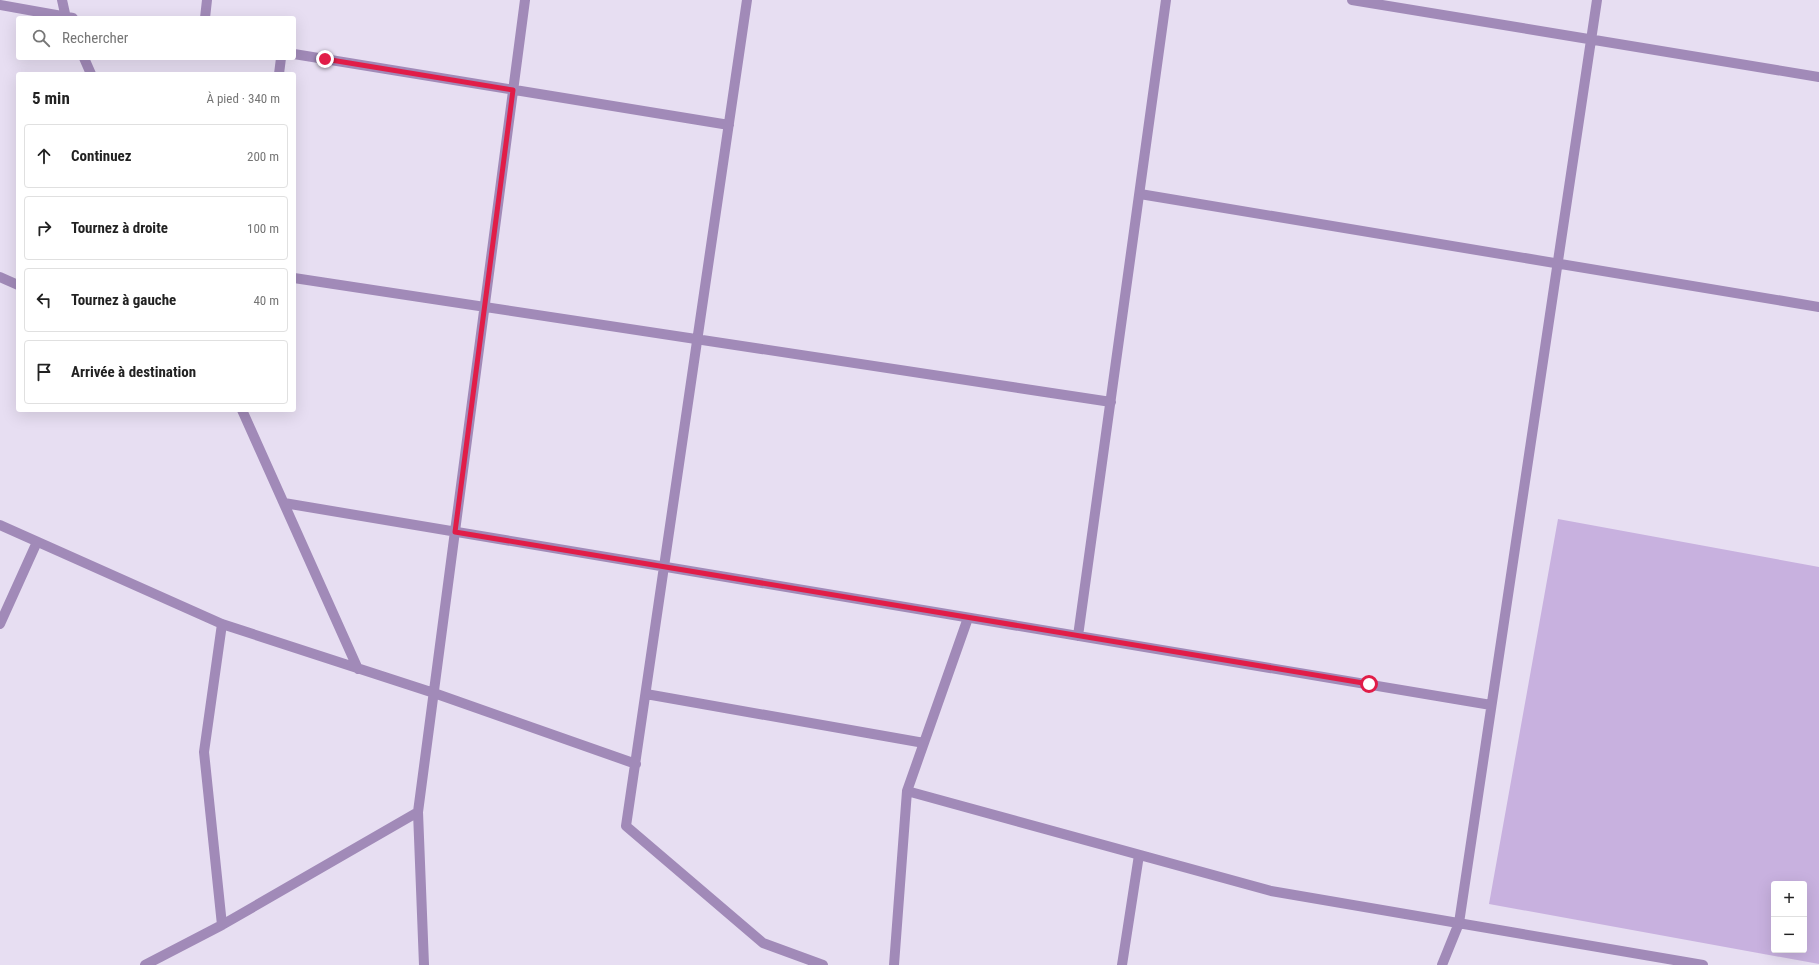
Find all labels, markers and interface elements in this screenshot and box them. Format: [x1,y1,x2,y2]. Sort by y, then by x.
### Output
search box [16,16,296,60]
icon: search [30,27,52,49]
text: Rechercher [62,29,128,47]
route end [316,50,334,68]
text: 5 min [32,88,70,108]
text: À pied · 340 m [206,91,280,106]
icon: ahead [33,145,55,167]
text: Continuez [71,147,132,165]
text: 200 m [247,149,279,164]
icon: right [33,217,55,239]
text: Tournez à droite [71,219,168,237]
text: 100 m [247,221,279,236]
icon: left [33,289,55,311]
text: Tournez à gauche [71,291,176,309]
text: 40 m [253,293,279,308]
icon: arrive [33,361,55,383]
text: Arrivée à destination [71,363,196,381]
route start [1360,675,1378,693]
map controls [1771,881,1807,953]
button: + [1771,881,1807,917]
button: − [1771,917,1807,953]

